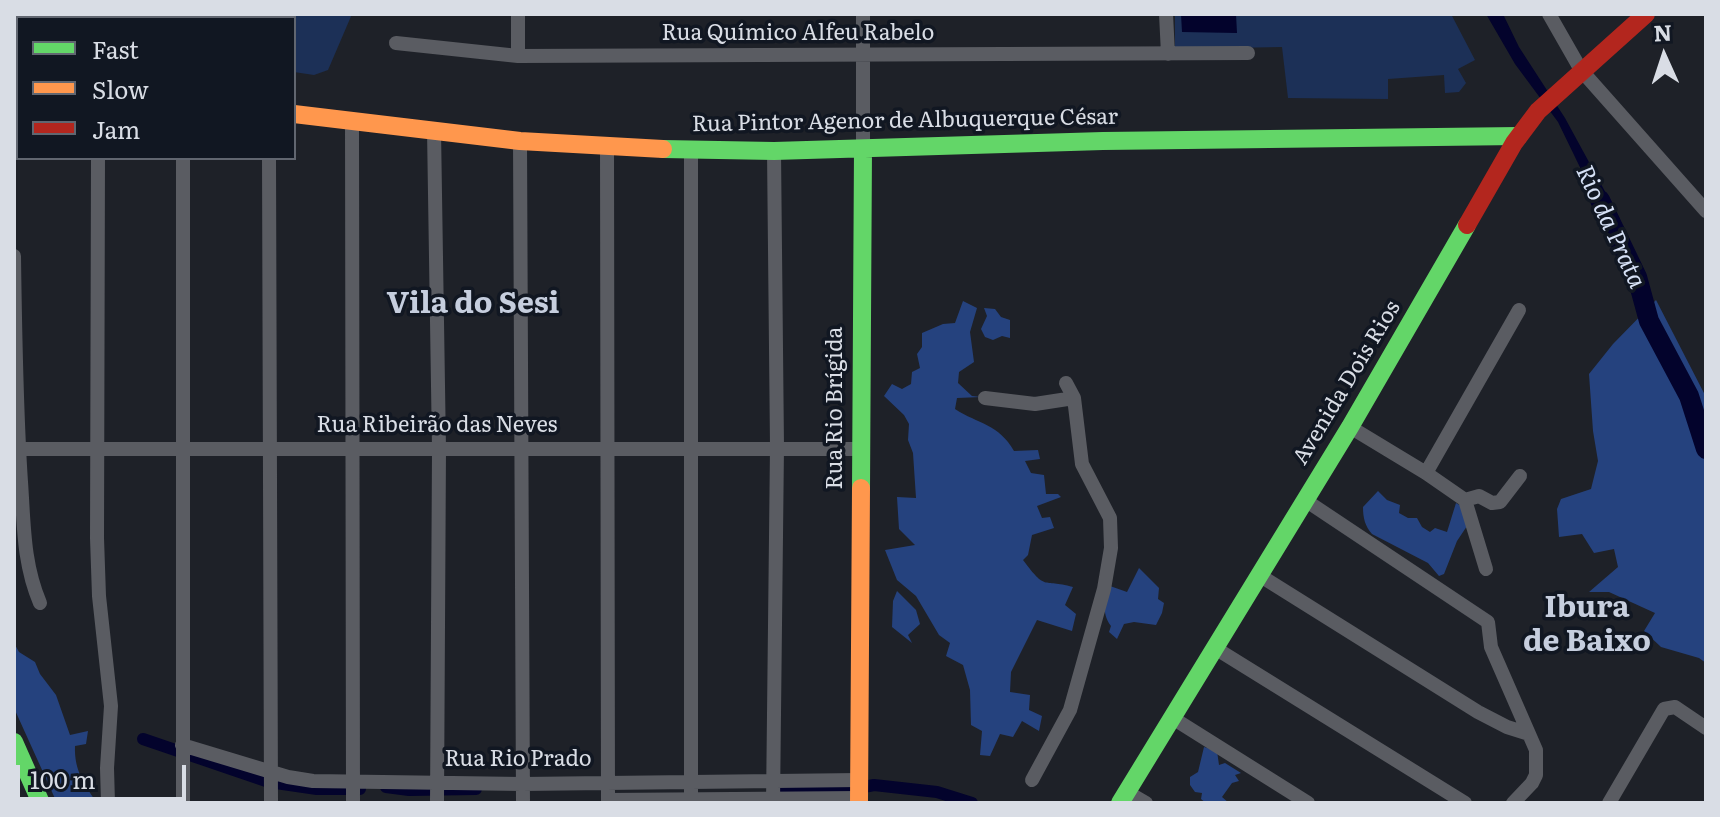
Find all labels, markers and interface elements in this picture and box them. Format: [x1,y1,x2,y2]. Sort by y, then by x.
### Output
text: N [1653,15,1673,48]
legend [16,16,296,160]
north arrow [1624,16,1704,96]
street label: Rua Químico Alfeu Rabelo [662,21,934,47]
text: Fast [92,31,139,66]
text: Slow [92,71,149,106]
street label: Rua Pintor Agenor de Albuquerque César [692,104,1118,138]
text: Jam [92,111,140,146]
water label: Rio da Prata [1569,161,1651,293]
district label: Vila do Sesi [386,286,560,322]
street label: Avenida Dois Rios [1288,296,1406,470]
street label: Rua Rio Brígida [823,327,849,489]
street label: Rua Ribeirão das Neves [317,413,557,439]
district label: Ibura de Baixo [1523,590,1651,660]
street label: Rua Rio Prado [444,747,592,773]
scale bar [20,749,190,799]
text: 100 m [30,761,96,796]

